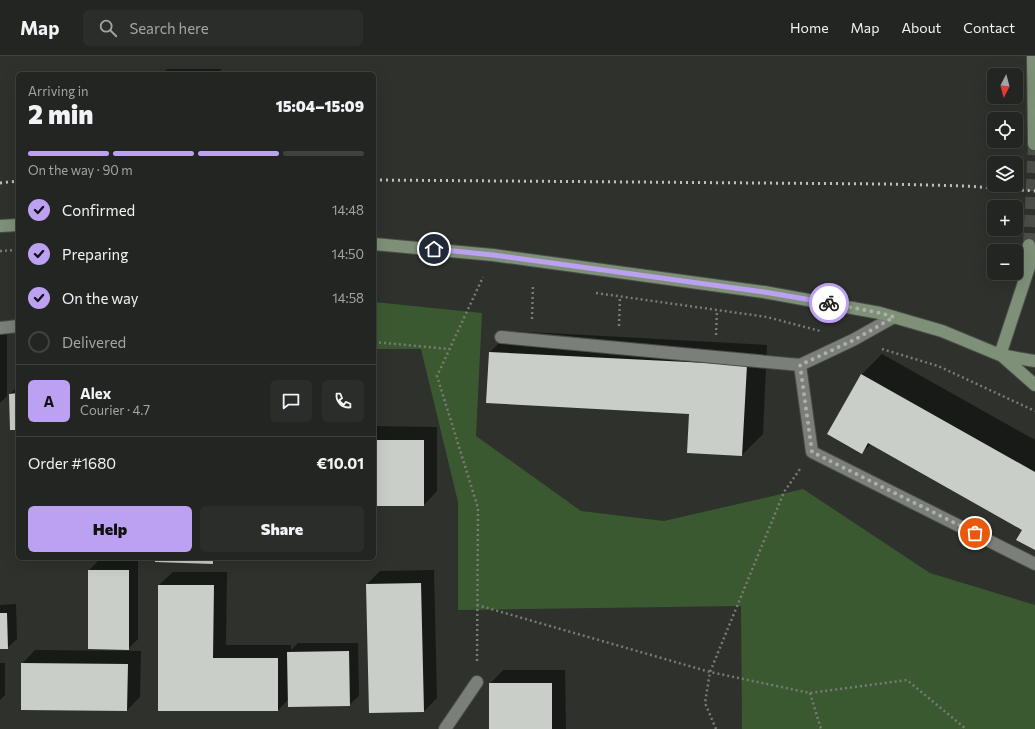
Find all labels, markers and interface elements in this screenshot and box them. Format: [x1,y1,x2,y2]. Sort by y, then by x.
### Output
search box [83,10,363,46]
text: Map [20,16,59,39]
icon: search [97,17,119,39]
text: Search here [129,19,209,37]
text: Home [790,19,829,36]
text: Map [851,19,879,36]
text: About [901,19,941,36]
text: Contact [963,19,1015,36]
north arrow [987,68,1023,104]
map controls [987,68,1023,280]
text: Arriving in [28,83,88,99]
text: 15:04–15:09 [276,97,364,115]
text: 2 min [28,98,93,129]
button: locate [987,112,1023,148]
button: layers [987,156,1023,192]
text: On the way · 90 m [28,162,133,178]
icon: check [28,199,50,221]
button: + [987,200,1023,236]
text: Confirmed [62,201,135,219]
text: 14:48 [332,202,364,218]
pin [417,232,451,266]
icon: home [423,238,445,260]
icon: check [28,243,50,265]
button: − [987,244,1023,280]
text: Preparing [62,245,128,263]
text: 14:50 [332,246,364,262]
courier [809,283,849,323]
icon: check [28,287,50,309]
text: On the way [62,289,139,307]
text: 14:58 [332,290,364,306]
icon: bike [818,292,840,314]
text: Delivered [62,333,126,351]
button: chat [270,380,312,422]
button: phone [322,380,364,422]
text: Alex [80,384,111,402]
text: A [44,392,54,410]
text: Courier · 4.7 [80,402,150,418]
text: Order #1680 [28,454,116,472]
text: €10.01 [316,454,364,472]
button: Help [28,506,192,552]
button: Share [200,506,364,552]
pin [958,516,992,550]
icon: bag [964,522,986,544]

